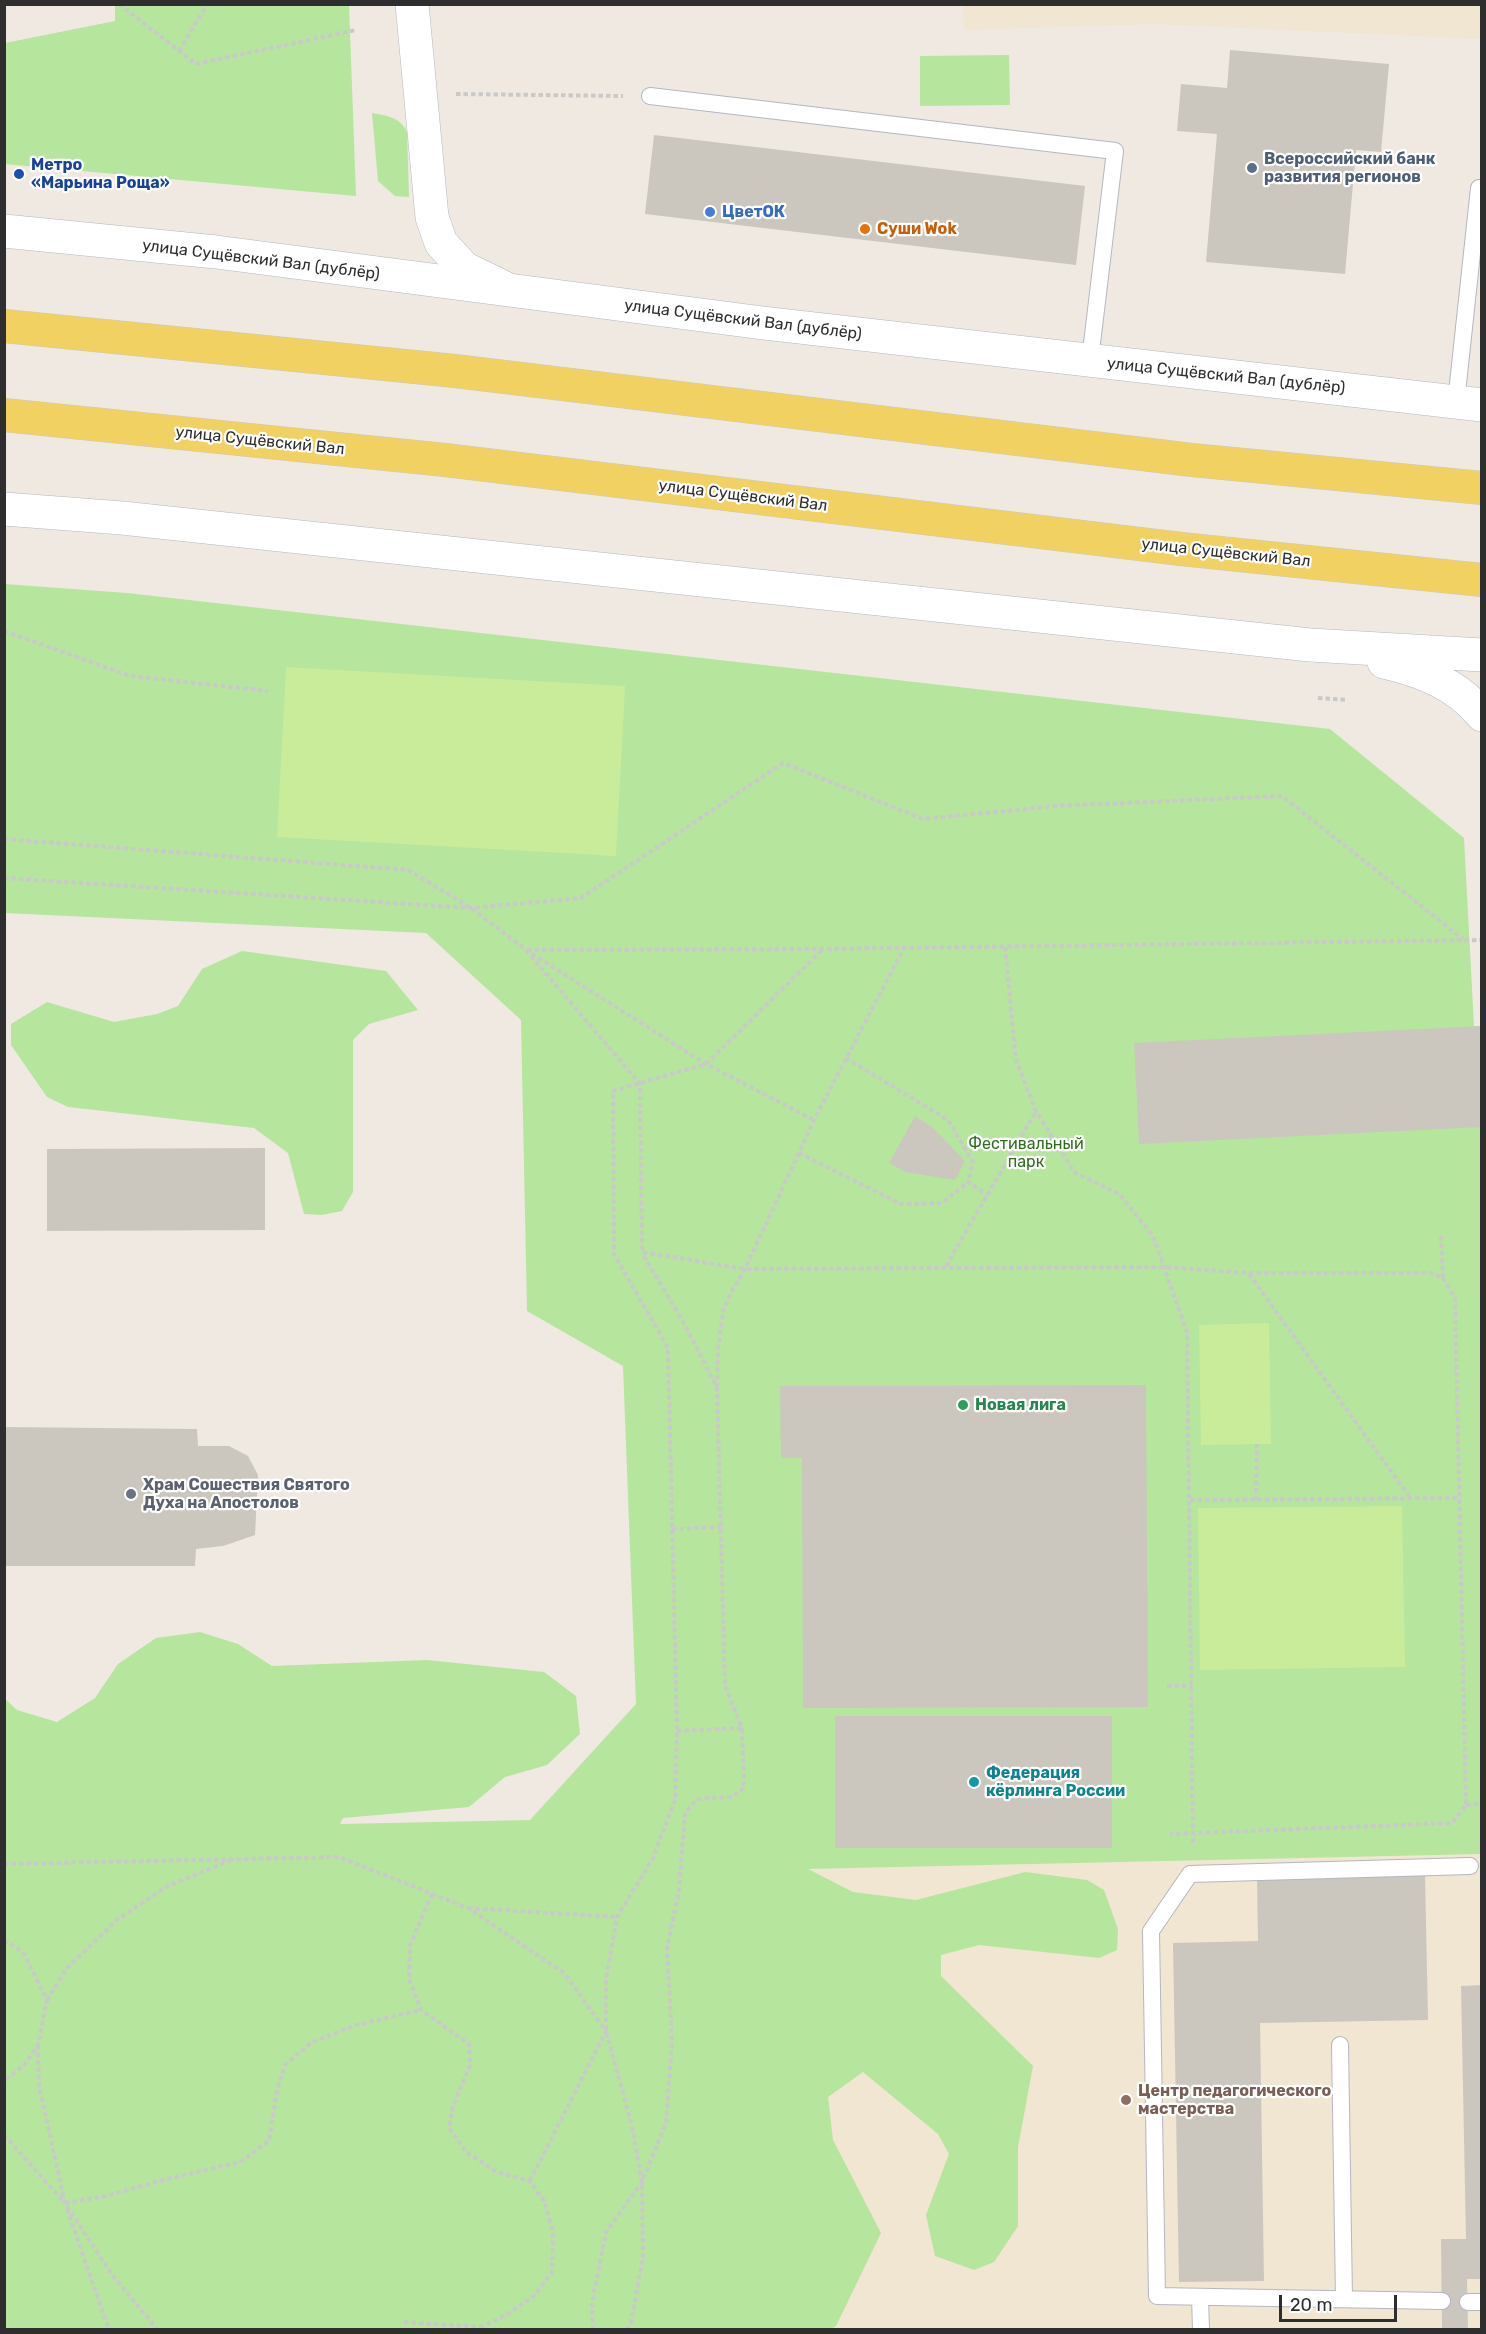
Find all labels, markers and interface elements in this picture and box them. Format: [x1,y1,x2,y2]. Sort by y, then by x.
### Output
place label: Всероссийский банк развития регионов [1264,149,1436,187]
place label: Метро «Марьина Роща» [31,155,170,193]
marker: Всероссийский банк развития регионов [1245,161,1259,175]
marker: Метро «Марьина Роща» [12,167,26,181]
place label: ЦветОК [722,202,785,222]
marker: ЦветОК [703,205,717,219]
place label: Суши Wok [877,219,957,239]
marker: Суши Wok [858,222,872,236]
street label: улица Сущёвский Вал (дублёр) [141,236,381,284]
street label: улица Сущёвский Вал (дублёр) [623,296,863,344]
street label: улица Сущёвский Вал (дублёр) [1106,354,1346,398]
street label: улица Сущёвский Вал [175,423,345,459]
street label: улица Сущёвский Вал [658,476,828,516]
street label: улица Сущёвский Вал [1141,535,1311,571]
park label: Фестивальный парк [968,1134,1084,1172]
place label: Новая лига [975,1395,1066,1415]
marker: Новая лига [956,1398,970,1412]
place label: Храм Сошествия Святого Духа на Апостолов [143,1475,350,1513]
marker: Храм Сошествия Святого Духа на Апостолов [124,1487,138,1501]
place label: Федерация кёрлинга России [986,1763,1125,1801]
marker: Федерация кёрлинга России [967,1775,981,1789]
place label: Центр педагогического мастерства [1138,2081,1331,2119]
marker: Центр педагогического мастерства [1119,2093,1133,2107]
scale bar [1282,2283,1400,2321]
text: 20 m [1290,2294,1332,2316]

